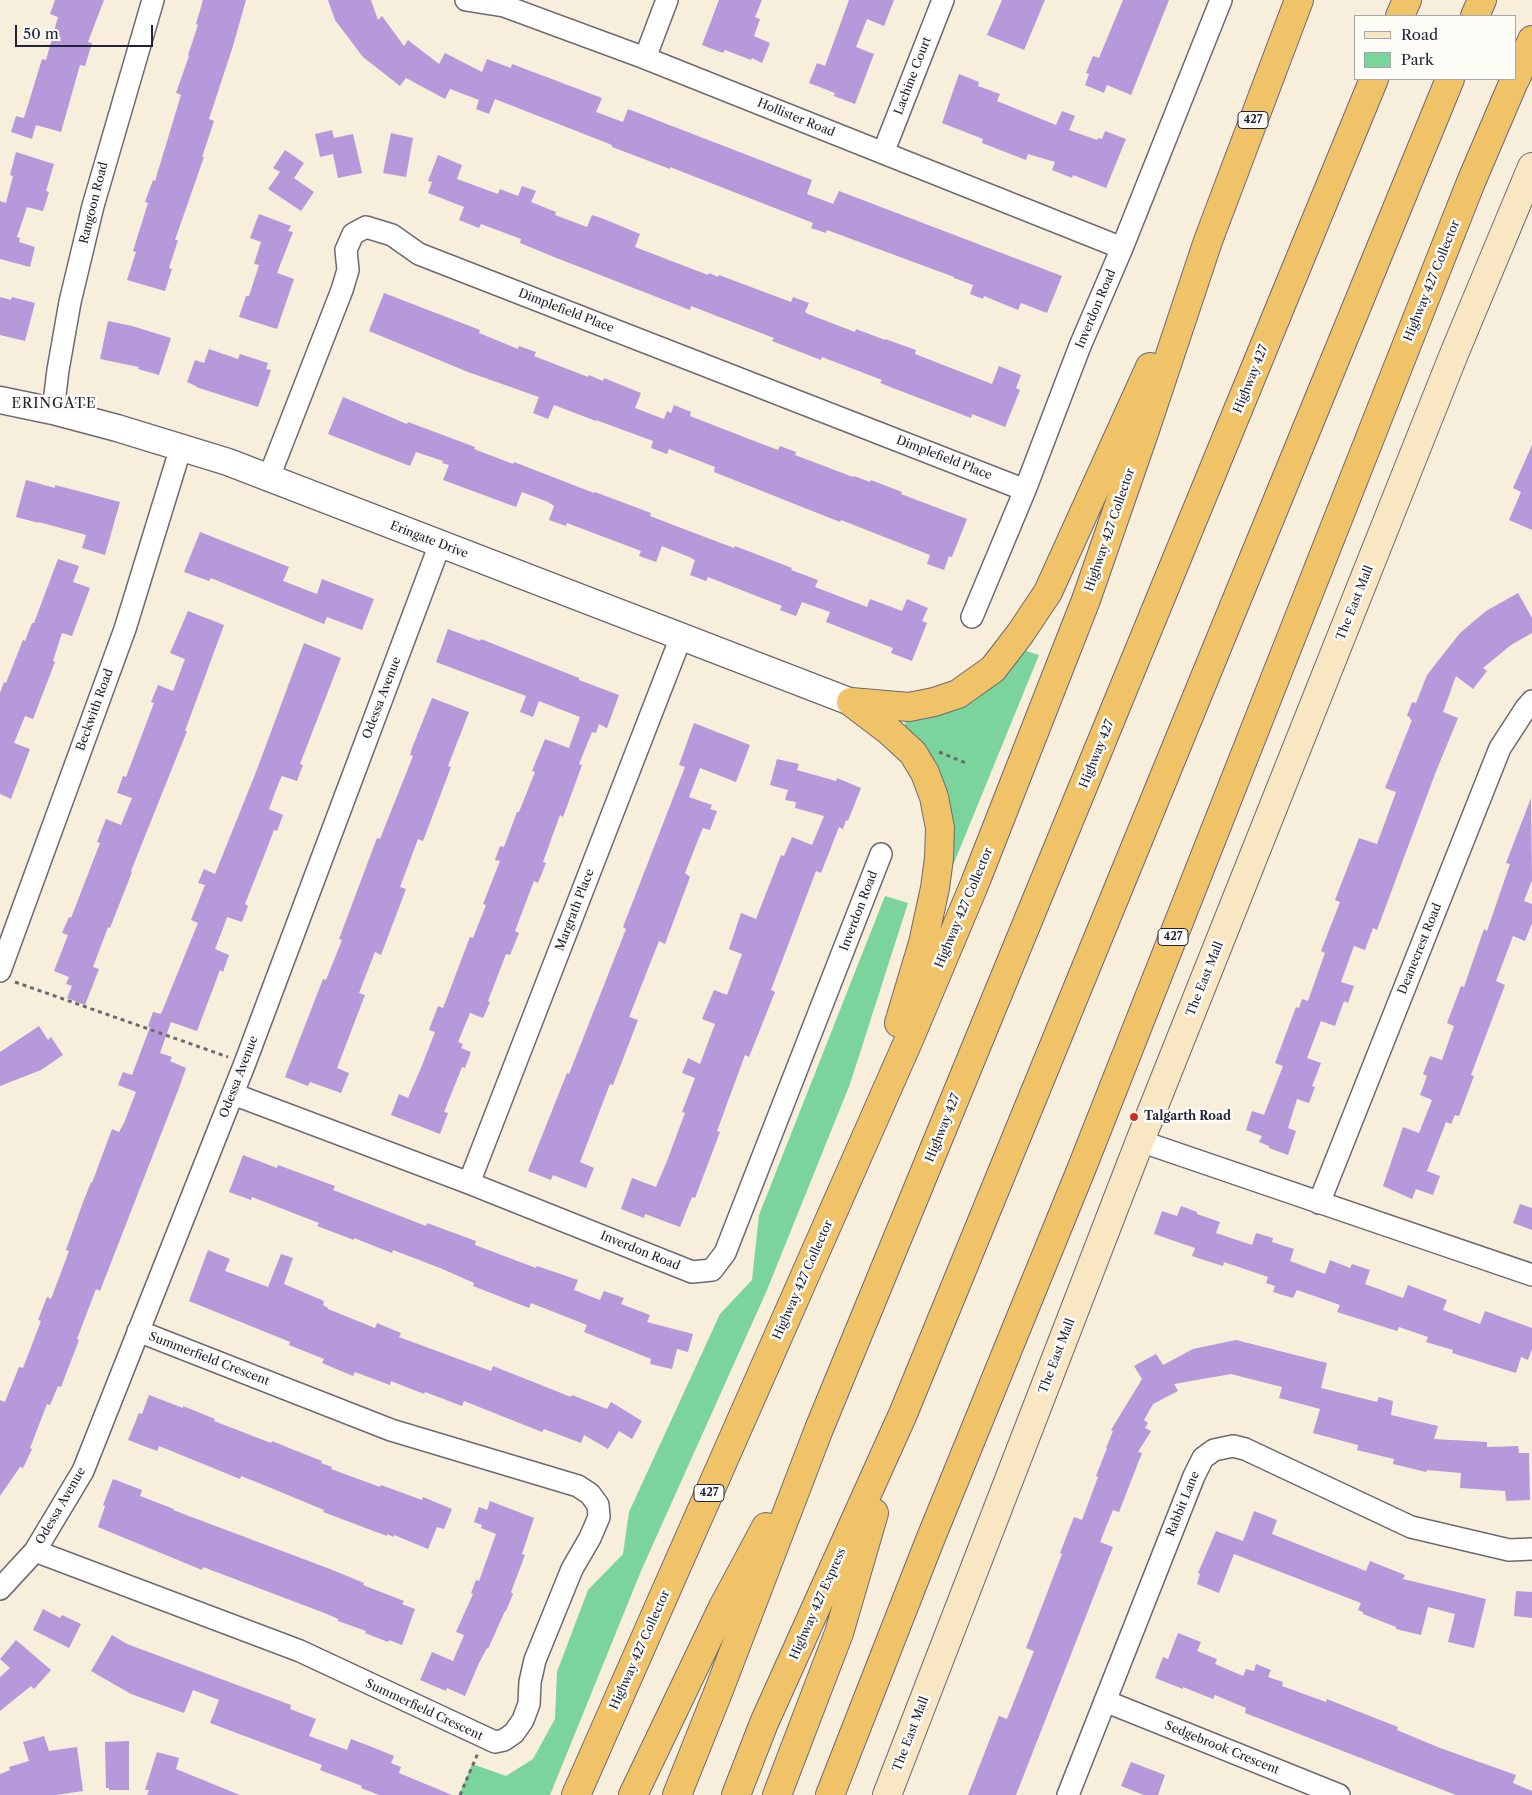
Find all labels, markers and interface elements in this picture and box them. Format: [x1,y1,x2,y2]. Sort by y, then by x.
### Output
scale bar [18,15,155,47]
legend [1354,15,1517,80]
text: 50 m [23,24,59,43]
text: Road [1401,25,1438,44]
street label: Lachine Court [892,35,934,117]
text: Park [1401,50,1434,69]
street label: Hollister Road [755,96,837,140]
road number: 427 [1238,112,1268,128]
street label: Rangoon Road [77,161,111,245]
street label: Highway 427 Collector [1401,218,1463,344]
street label: Inverdon Road [1073,267,1119,351]
street label: Dimplefield Place [516,286,616,336]
street label: Highway 427 [1231,343,1271,415]
district label: ERINGATE [10,396,98,412]
street label: Dimplefield Place [894,433,994,483]
street label: Highway 427 Collector [1082,467,1138,593]
street label: Eringate Drive [388,519,470,561]
street label: The East Mall [1334,564,1376,642]
street label: Odessa Avenue [360,655,404,741]
street label: Beckwith Road [73,667,117,753]
street label: Highway 427 [1077,718,1117,790]
street label: Highway 427 Collector [932,846,996,970]
street label: Margrath Place [553,867,597,953]
street label: Inverdon Road [837,869,881,953]
street label: Deanecrest Road [1395,901,1445,997]
road number: 427 [1158,929,1188,946]
street label: The East Mall [1184,940,1226,1018]
street label: Odessa Avenue [217,1034,261,1120]
street label: Highway 427 [923,1092,963,1164]
place label: Talgarth Road [1144,1110,1231,1124]
marker: Talgarth Road [1128,1111,1140,1123]
street label: Highway 427 Collector [770,1218,836,1342]
street label: Inverdon Road [598,1228,682,1274]
street label: The East Mall [1036,1316,1078,1396]
street label: Summerfield Crescent [147,1329,271,1389]
street label: Odessa Avenue [33,1465,89,1547]
street label: Rabbit Lane [1163,1469,1203,1539]
road number: 427 [694,1485,724,1502]
street label: Highway 427 Express [787,1546,849,1662]
street label: Highway 427 Collector [607,1588,673,1712]
street label: Summerfield Crescent [363,1676,485,1744]
street label: The East Mall [890,1694,932,1774]
street label: Sedgebrook Crescent [1163,1718,1281,1778]

